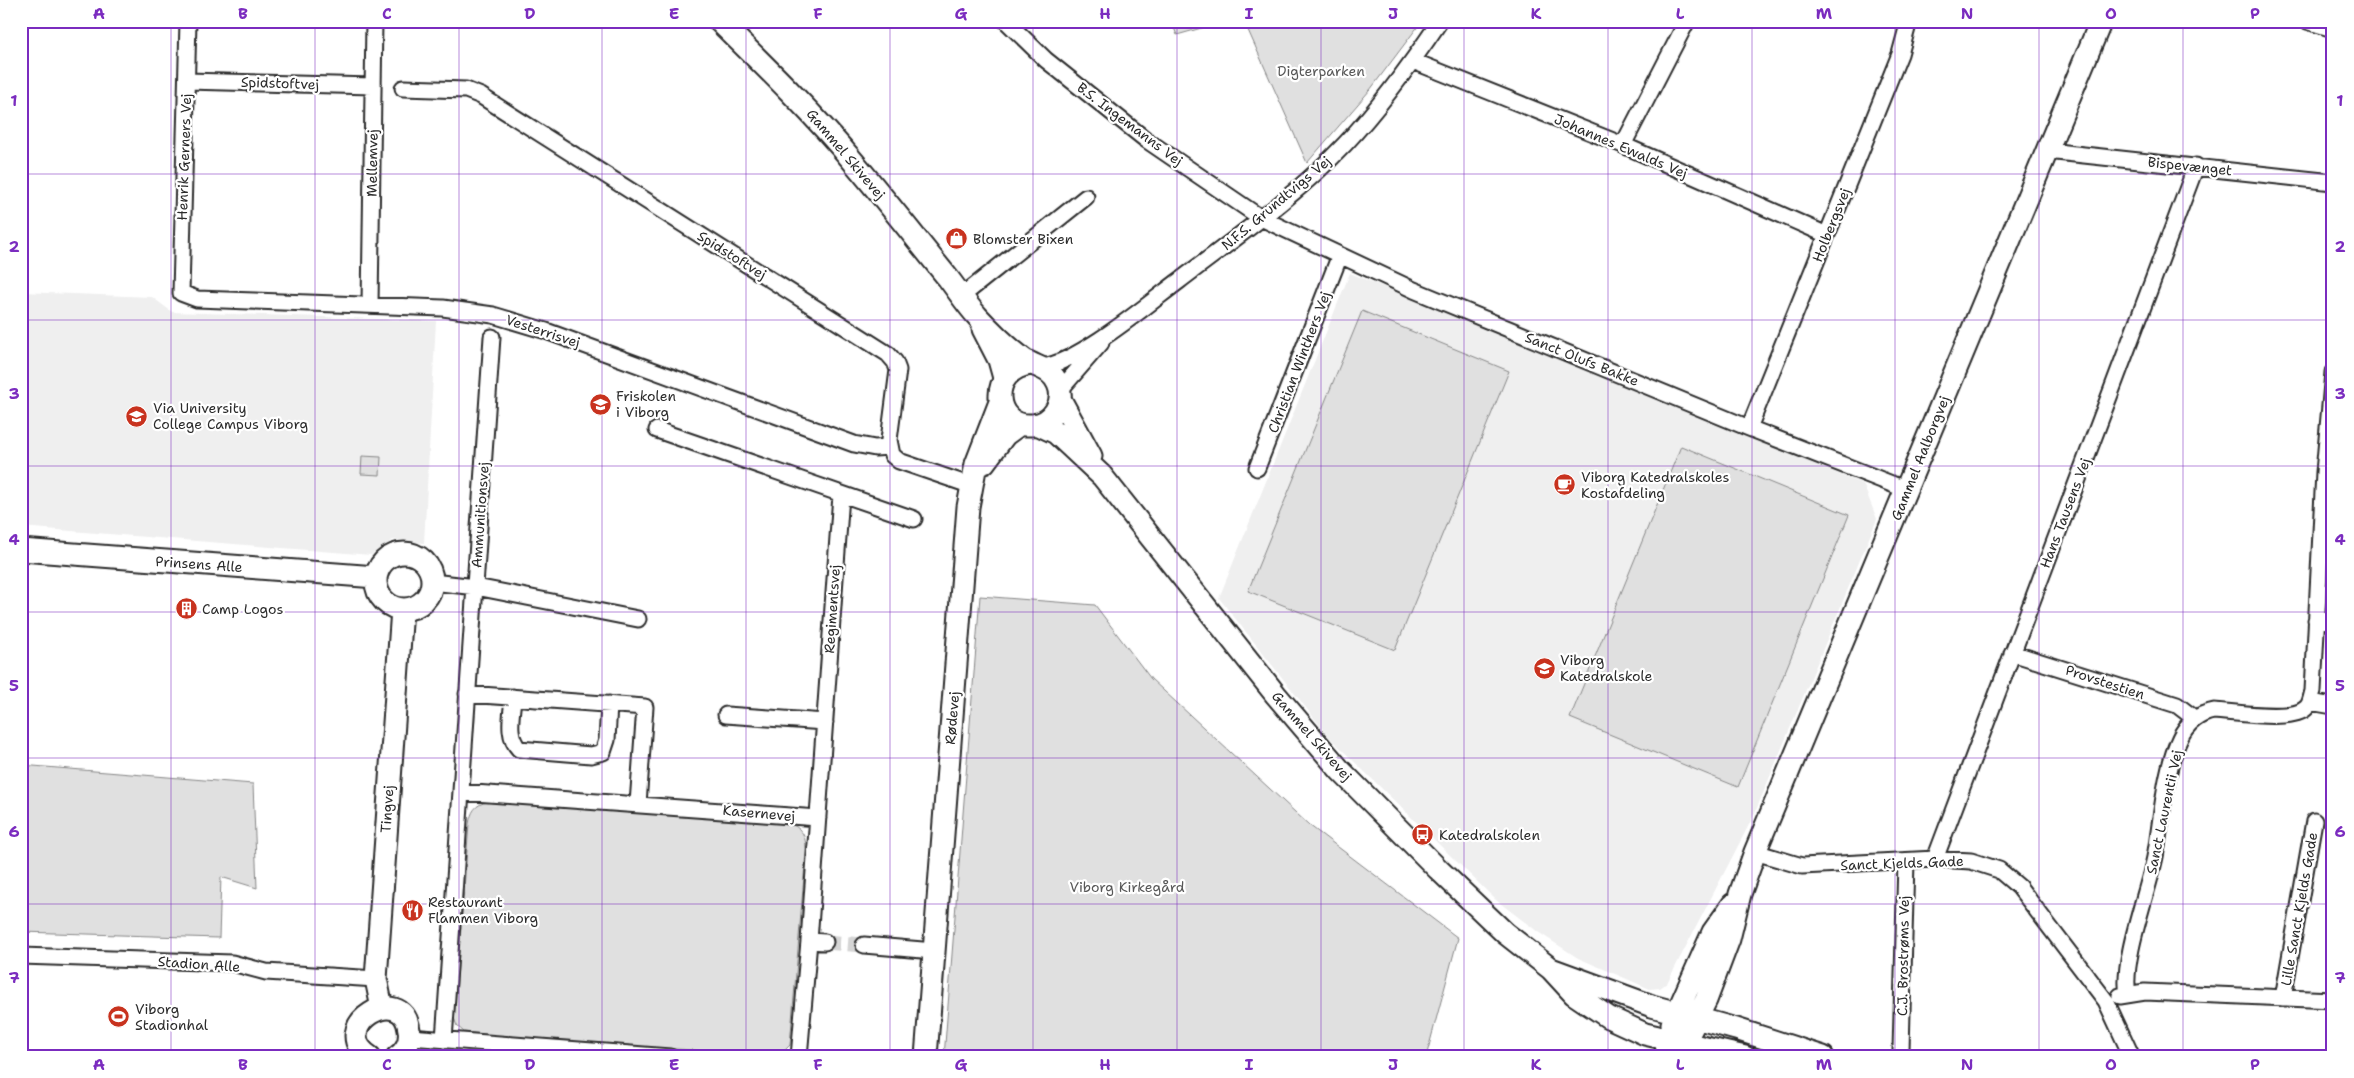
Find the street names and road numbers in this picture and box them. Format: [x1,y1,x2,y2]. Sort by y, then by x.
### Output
street label: Spidstoftvej [241,73,319,93]
street label: B.S. Ingemanns Vej [1073,78,1187,170]
street label: Henrik Gerners Vej [173,93,195,221]
street label: Gammel Skivevej [803,105,889,203]
street label: Johannes Ewalds Vej [1551,110,1691,182]
street label: Mellemvej [362,129,382,197]
street label: N.F.S. Grundtvigs Vej [1218,152,1334,254]
street label: Bispevænget [2147,153,2233,179]
street label: Holbergsvej [1808,185,1854,265]
street label: Spidstoftvej [694,227,770,283]
street label: Christian Winthers Vej [1264,289,1334,435]
street label: Vesterrisvej [503,310,583,352]
street label: Sanct Olufs Bakke [1522,328,1642,390]
street label: Gammel Aalborgvej [1887,393,1953,523]
street label: Hans Tausens Vej [2036,455,2094,571]
street label: Ammunitionsvej [467,461,493,569]
street label: Prinsens Alle [155,552,243,576]
street label: Regimentsvej [820,564,844,654]
street label: Provstestien [2063,661,2147,703]
street label: Gammel Skivevej [1268,687,1356,785]
street label: Rødevej [941,691,963,745]
street label: Sanct Laurentii Vej [2142,748,2186,876]
street label: Tingvej [376,785,398,833]
street label: Kasernevej [722,801,796,825]
street label: Lille Sanct Kjelds Gade [2277,831,2321,987]
street label: Sanct Kjelds Gade [1840,852,1964,874]
street label: C.J. Brostrøms Vej [1893,896,1913,1016]
street label: Stadion Alle [157,952,241,976]

